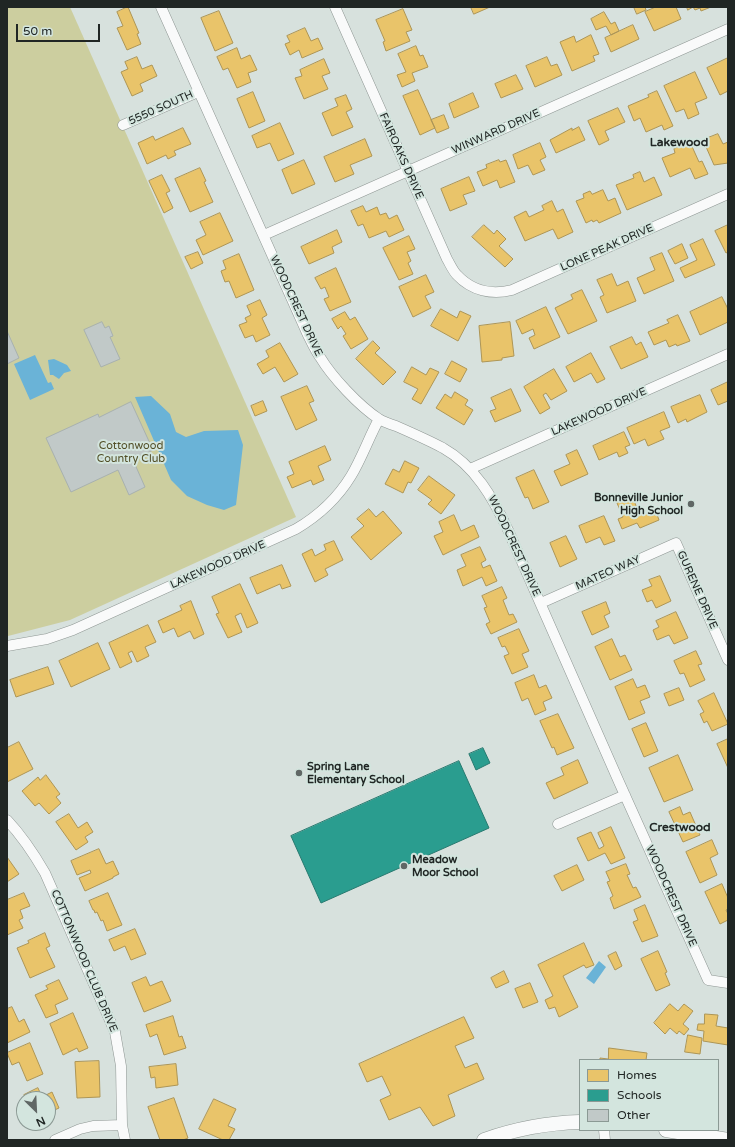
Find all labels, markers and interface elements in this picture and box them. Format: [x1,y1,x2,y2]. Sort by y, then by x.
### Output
scale bar [18,16,102,42]
text: 50 m [23,24,52,38]
street label: 5550 SOUTH [127,88,195,128]
street label: WINWARD DRIVE [450,107,542,157]
street label: FAIROAKS DRIVE [376,111,426,201]
district label: Lakewood [650,136,708,150]
street label: LONE PEAK DRIVE [558,221,656,275]
street label: WOODCREST DRIVE [267,254,325,358]
street label: LAKEWOOD DRIVE [549,385,649,439]
park label: Cottonwood Country Club [97,439,165,465]
place label: Bonneville Junior High School [594,491,683,517]
street label: WOODCREST DRIVE [485,494,543,598]
marker: Bonneville Junior High School [686,499,696,509]
street label: LAKEWOOD DRIVE [168,538,268,592]
street label: GURENE DRIVE [674,549,720,631]
street label: MATEO WAY [574,553,642,593]
place label: Spring Lane Elementary School [307,760,405,786]
marker: Spring Lane Elementary School [294,768,304,778]
district label: Crestwood [649,821,711,835]
street label: WOODCREST DRIVE [643,843,699,949]
place label: Meadow Moor School [412,853,478,879]
marker: Meadow Moor School [399,861,409,871]
street label: COTTONWOOD CLUB DRIVE [48,888,120,1034]
legend [579,1059,719,1131]
text: Homes [617,1068,657,1082]
text: Schools [617,1088,661,1102]
north arrow [16,1091,56,1131]
text: Other [617,1108,650,1122]
text: N [34,1114,47,1129]

